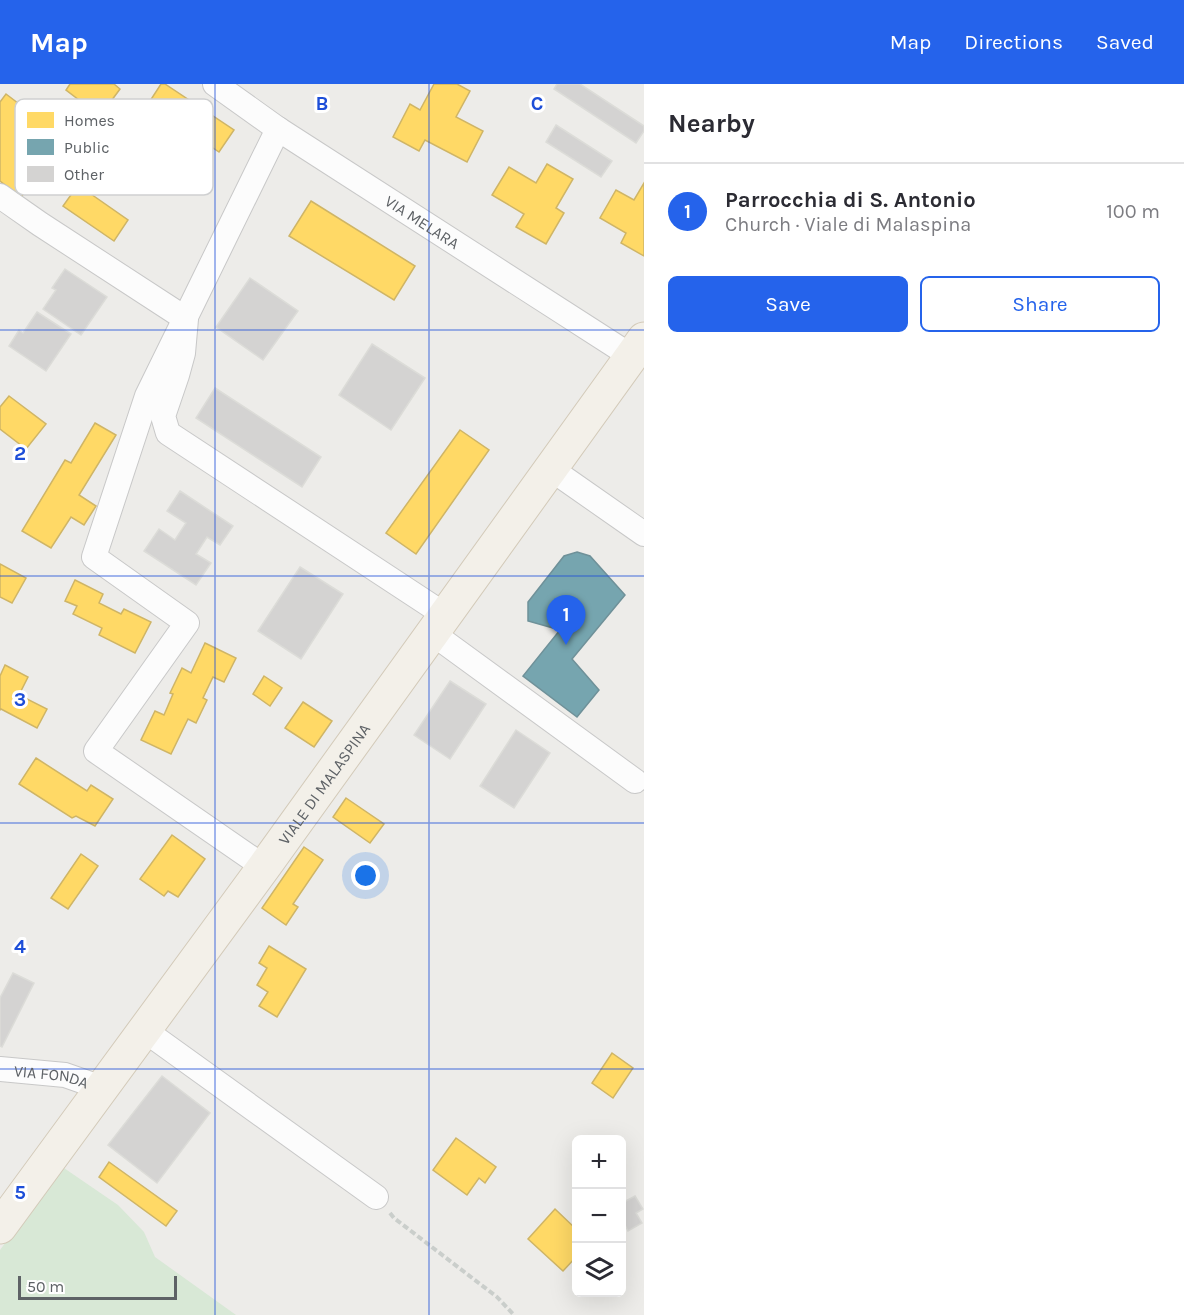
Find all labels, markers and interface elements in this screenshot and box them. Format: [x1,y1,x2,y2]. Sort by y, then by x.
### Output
text: Map [30,26,88,59]
text: Map [890,30,931,54]
text: Directions [964,30,1063,54]
text: Saved [1096,30,1154,54]
text: B [316,92,328,115]
text: C [531,92,543,115]
legend [15,99,213,195]
text: Nearby [668,108,755,139]
text: Homes [64,111,115,130]
text: Public [64,138,110,157]
text: Other [64,165,104,184]
text: Parrocchia di S. Antonio [725,187,976,213]
street label: VIA MELARA [381,191,463,253]
text: 1 [684,200,691,223]
text: 100 m [1106,200,1160,223]
text: Church · Viale di Malaspina [725,213,971,236]
button: Save [668,276,908,332]
button: Share [920,276,1160,332]
text: 2 [14,442,26,465]
pin: 1 [546,596,586,645]
text: 3 [14,688,26,711]
street label: VIALE DI MALASPINA [274,720,374,848]
your location [351,861,380,890]
text: 4 [14,935,26,958]
street label: VIA FONDA [13,1061,91,1093]
map controls [572,1135,626,1297]
button: + [572,1135,626,1189]
text: 5 [14,1181,26,1204]
button: − [572,1189,626,1243]
button: layers [572,1243,626,1297]
scale bar [18,1273,177,1300]
text: 50 m [27,1277,64,1296]

